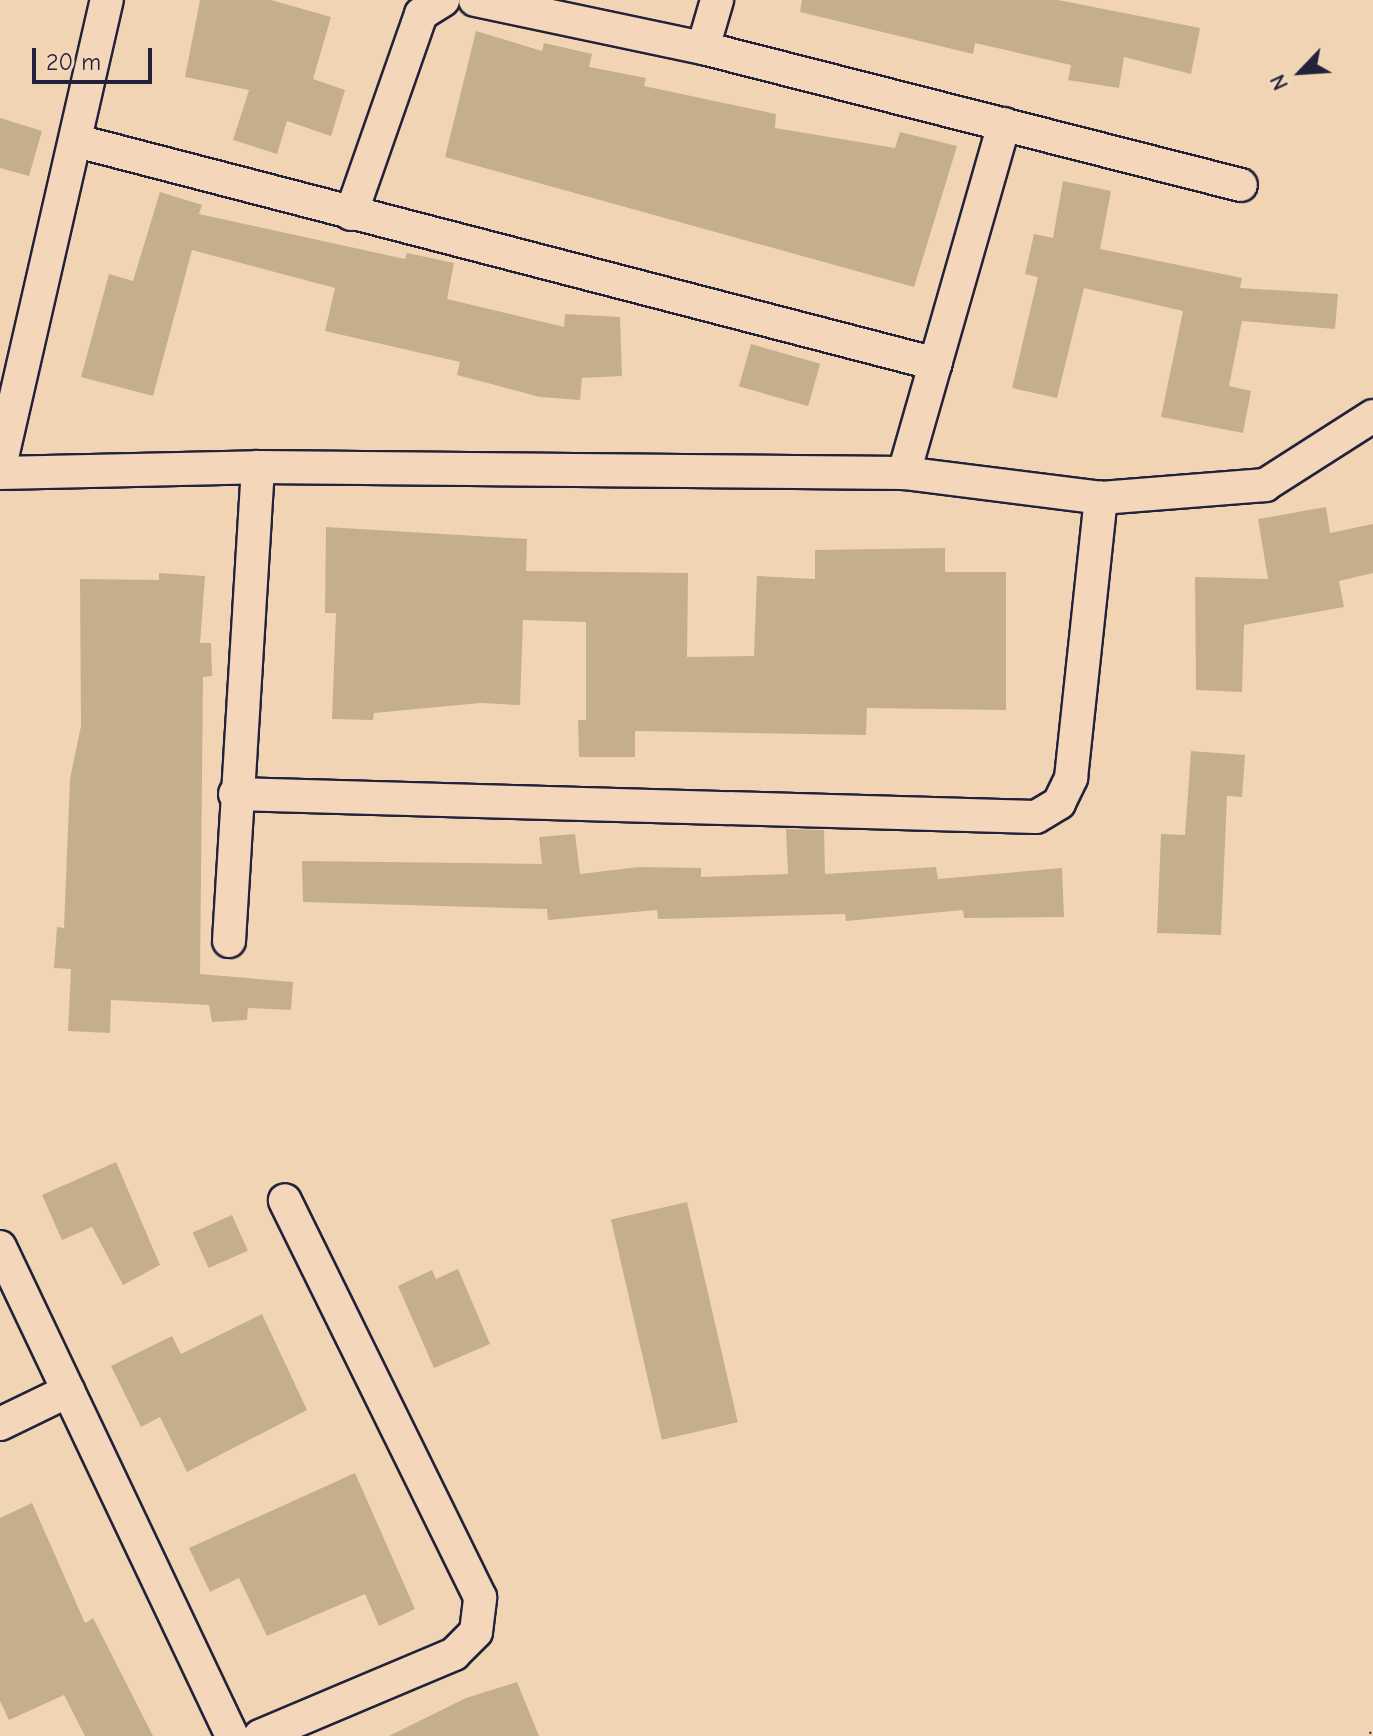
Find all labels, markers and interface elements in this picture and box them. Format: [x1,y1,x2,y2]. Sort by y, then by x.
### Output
scale bar [36,32,156,82]
north arrow [1261,32,1341,112]
text: 20 m [46,48,101,76]
text: N [1264,70,1294,94]

